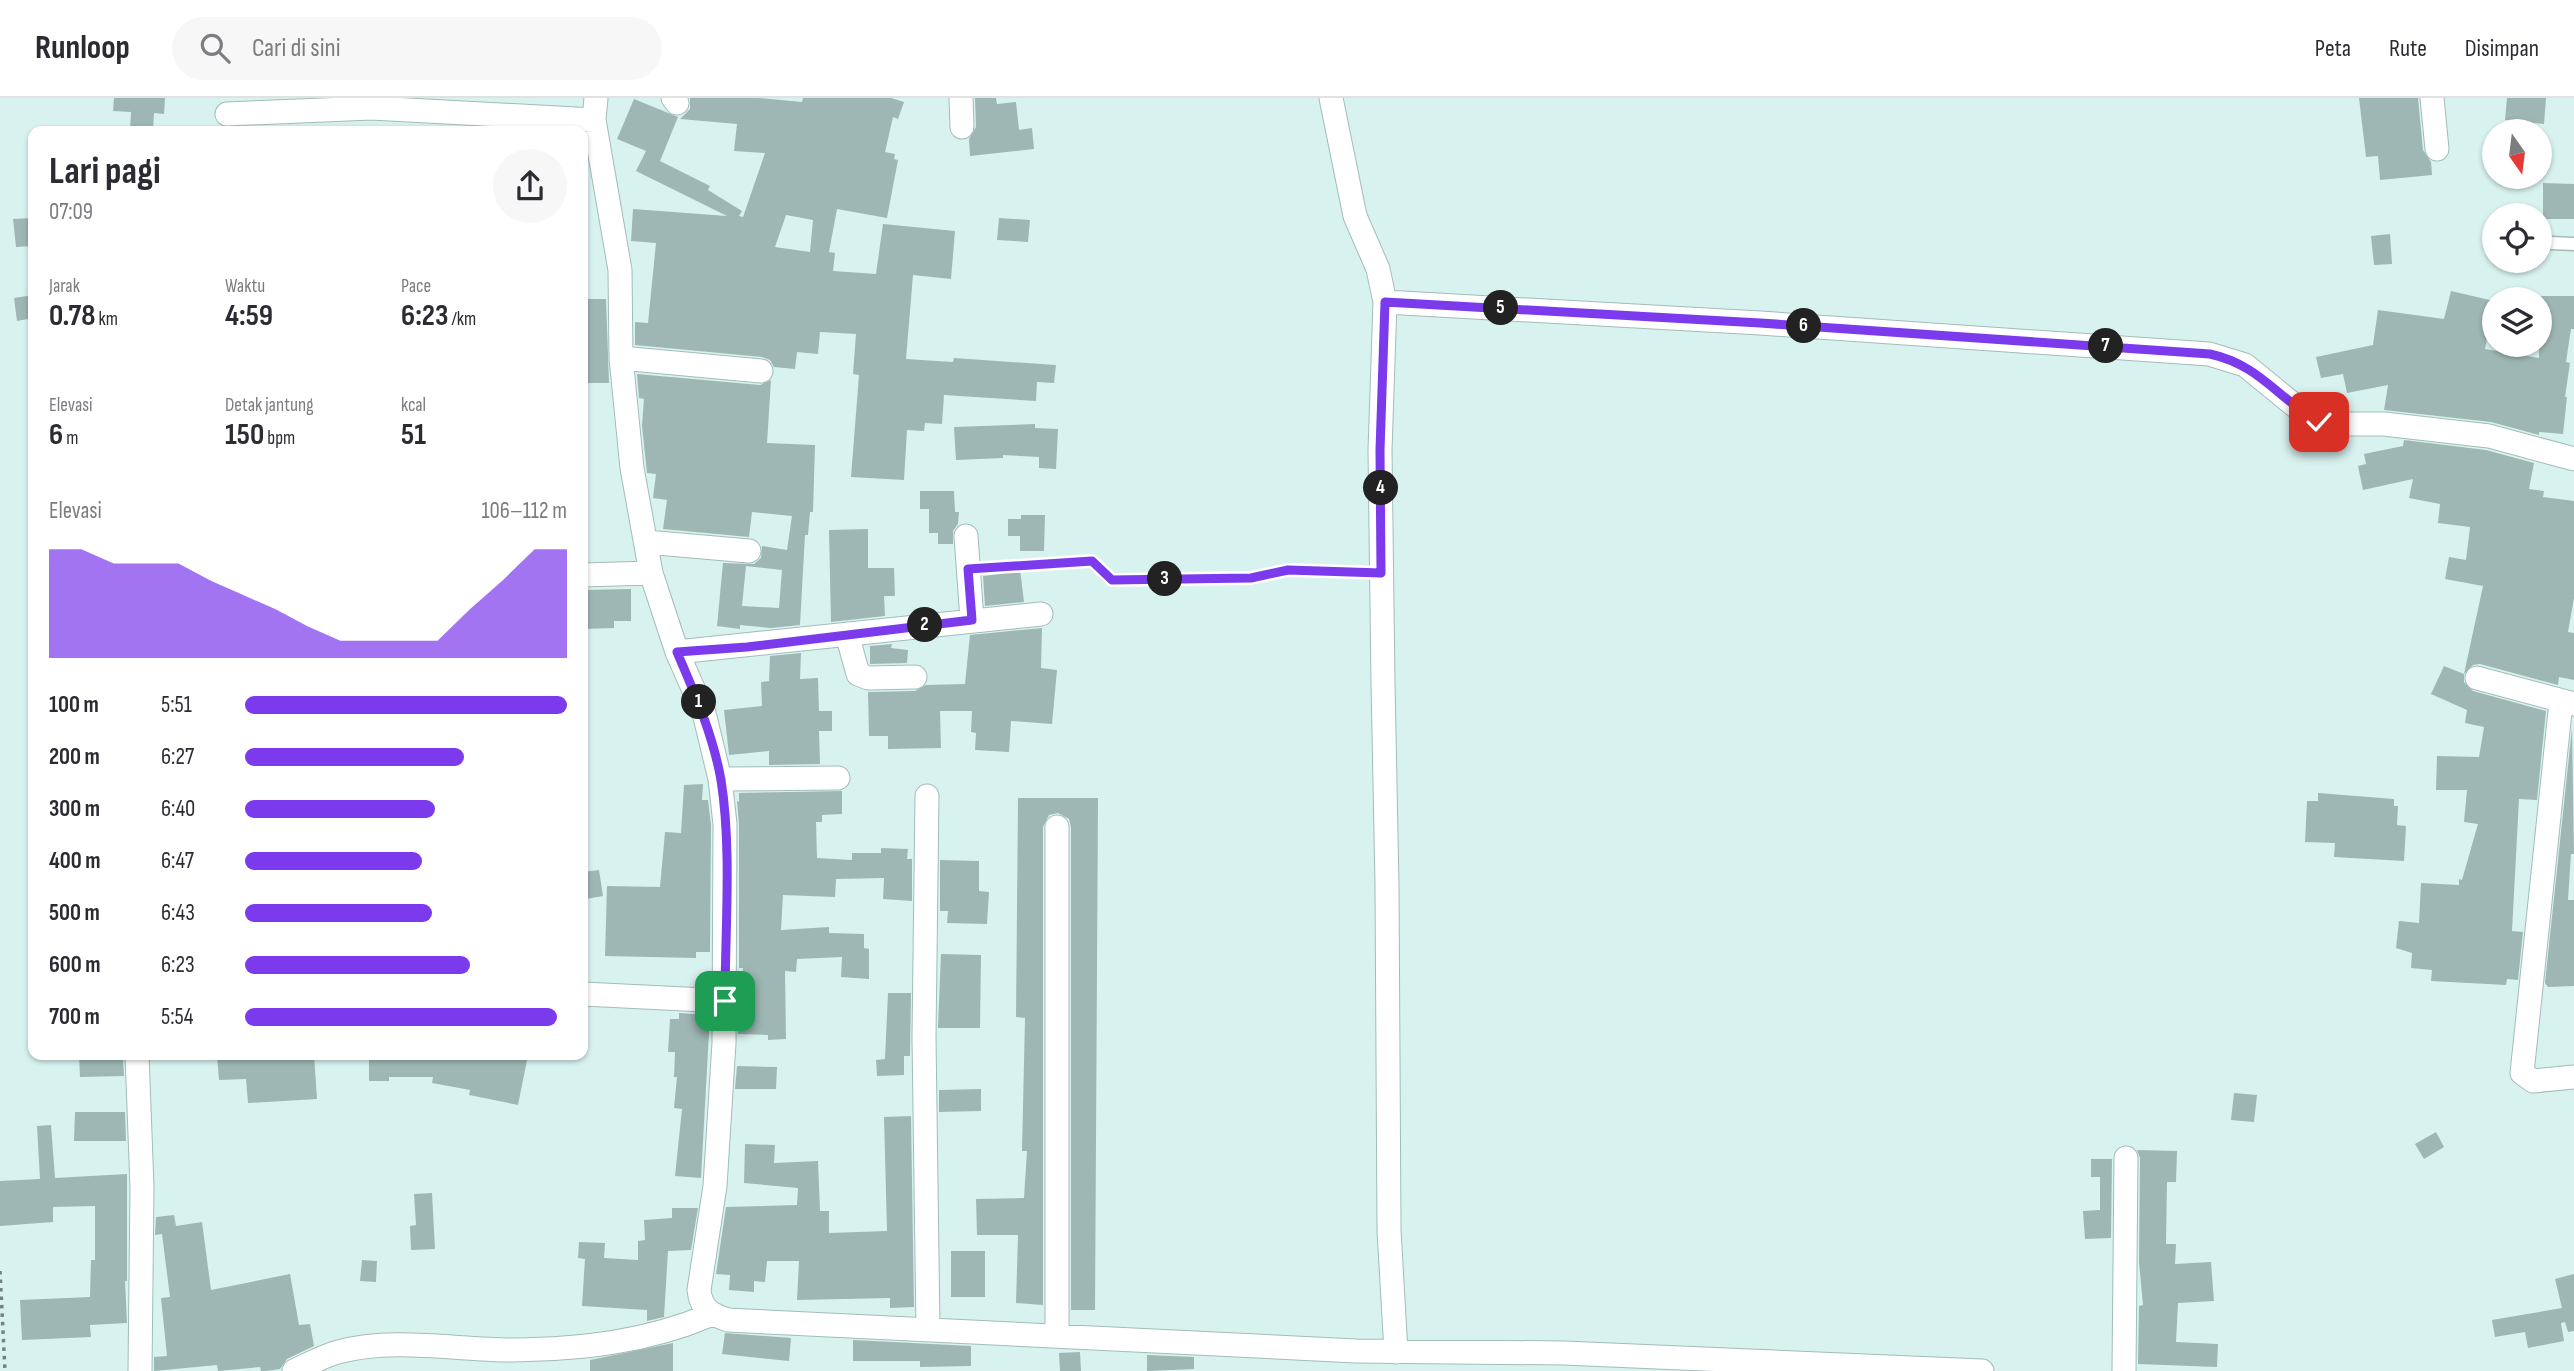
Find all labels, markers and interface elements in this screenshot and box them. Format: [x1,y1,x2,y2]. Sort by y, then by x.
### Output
search box [172,17,662,80]
text: Runloop [35,28,130,68]
icon: search [196,29,234,67]
text: Cari di sini [252,33,340,64]
text: Peta [2315,34,2351,63]
text: Rute [2389,34,2427,63]
text: Disimpan [2465,34,2539,63]
north arrow [2482,119,2552,189]
map controls [2482,119,2552,357]
text: Lari pagi [49,149,161,194]
button: share [493,149,567,223]
text: 07:09 [49,198,93,226]
button: locate [2482,203,2552,273]
text: Jarak [49,275,80,298]
text: Waktu [225,275,265,298]
text: Pace [401,275,431,298]
button: layers [2482,287,2552,357]
pin: 5 [1484,290,1518,326]
text: 5 [1496,296,1505,319]
text: 0.78 [49,298,95,334]
text: 4:59 [225,298,273,334]
text: 6:23 [401,298,448,334]
text: km [95,308,118,331]
text: /km [448,308,476,331]
pin: 6 [1786,308,1822,344]
text: 6 [1799,314,1808,337]
pin: 7 [2088,328,2124,364]
text: 7 [2101,334,2110,357]
pin [2289,392,2349,452]
text: Elevasi [49,394,93,417]
text: Detak jantung [225,394,314,417]
text: kcal [401,394,426,417]
icon: check [2300,403,2338,441]
text: 6 [49,417,63,453]
text: 150 [225,417,264,453]
text: 51 [401,417,426,453]
text: m [63,427,78,450]
text: bpm [264,427,295,450]
pin: 4 [1364,470,1398,506]
text: 4 [1376,476,1385,499]
text: Elevasi [49,497,102,525]
text: 106–112 m [482,497,567,525]
pin: 3 [1148,561,1182,596]
text: 3 [1160,567,1169,590]
pin: 2 [908,608,942,642]
text: 2 [920,613,929,636]
pin: 1 [682,684,716,720]
text: 1 [695,690,702,713]
text: 100 m [49,691,99,719]
text: 5:51 [161,691,192,719]
text: 200 m [49,743,100,771]
text: 6:27 [161,743,194,771]
text: 300 m [49,795,100,823]
text: 6:40 [161,795,195,823]
text: 400 m [49,847,100,875]
text: 6:47 [161,847,194,875]
text: 500 m [49,899,100,927]
text: 6:43 [161,899,195,927]
text: 600 m [49,951,101,979]
text: 6:23 [161,951,195,979]
pin [695,971,755,1031]
icon: arrive [706,982,744,1020]
text: 700 m [49,1003,100,1031]
text: 5:54 [161,1003,193,1031]

